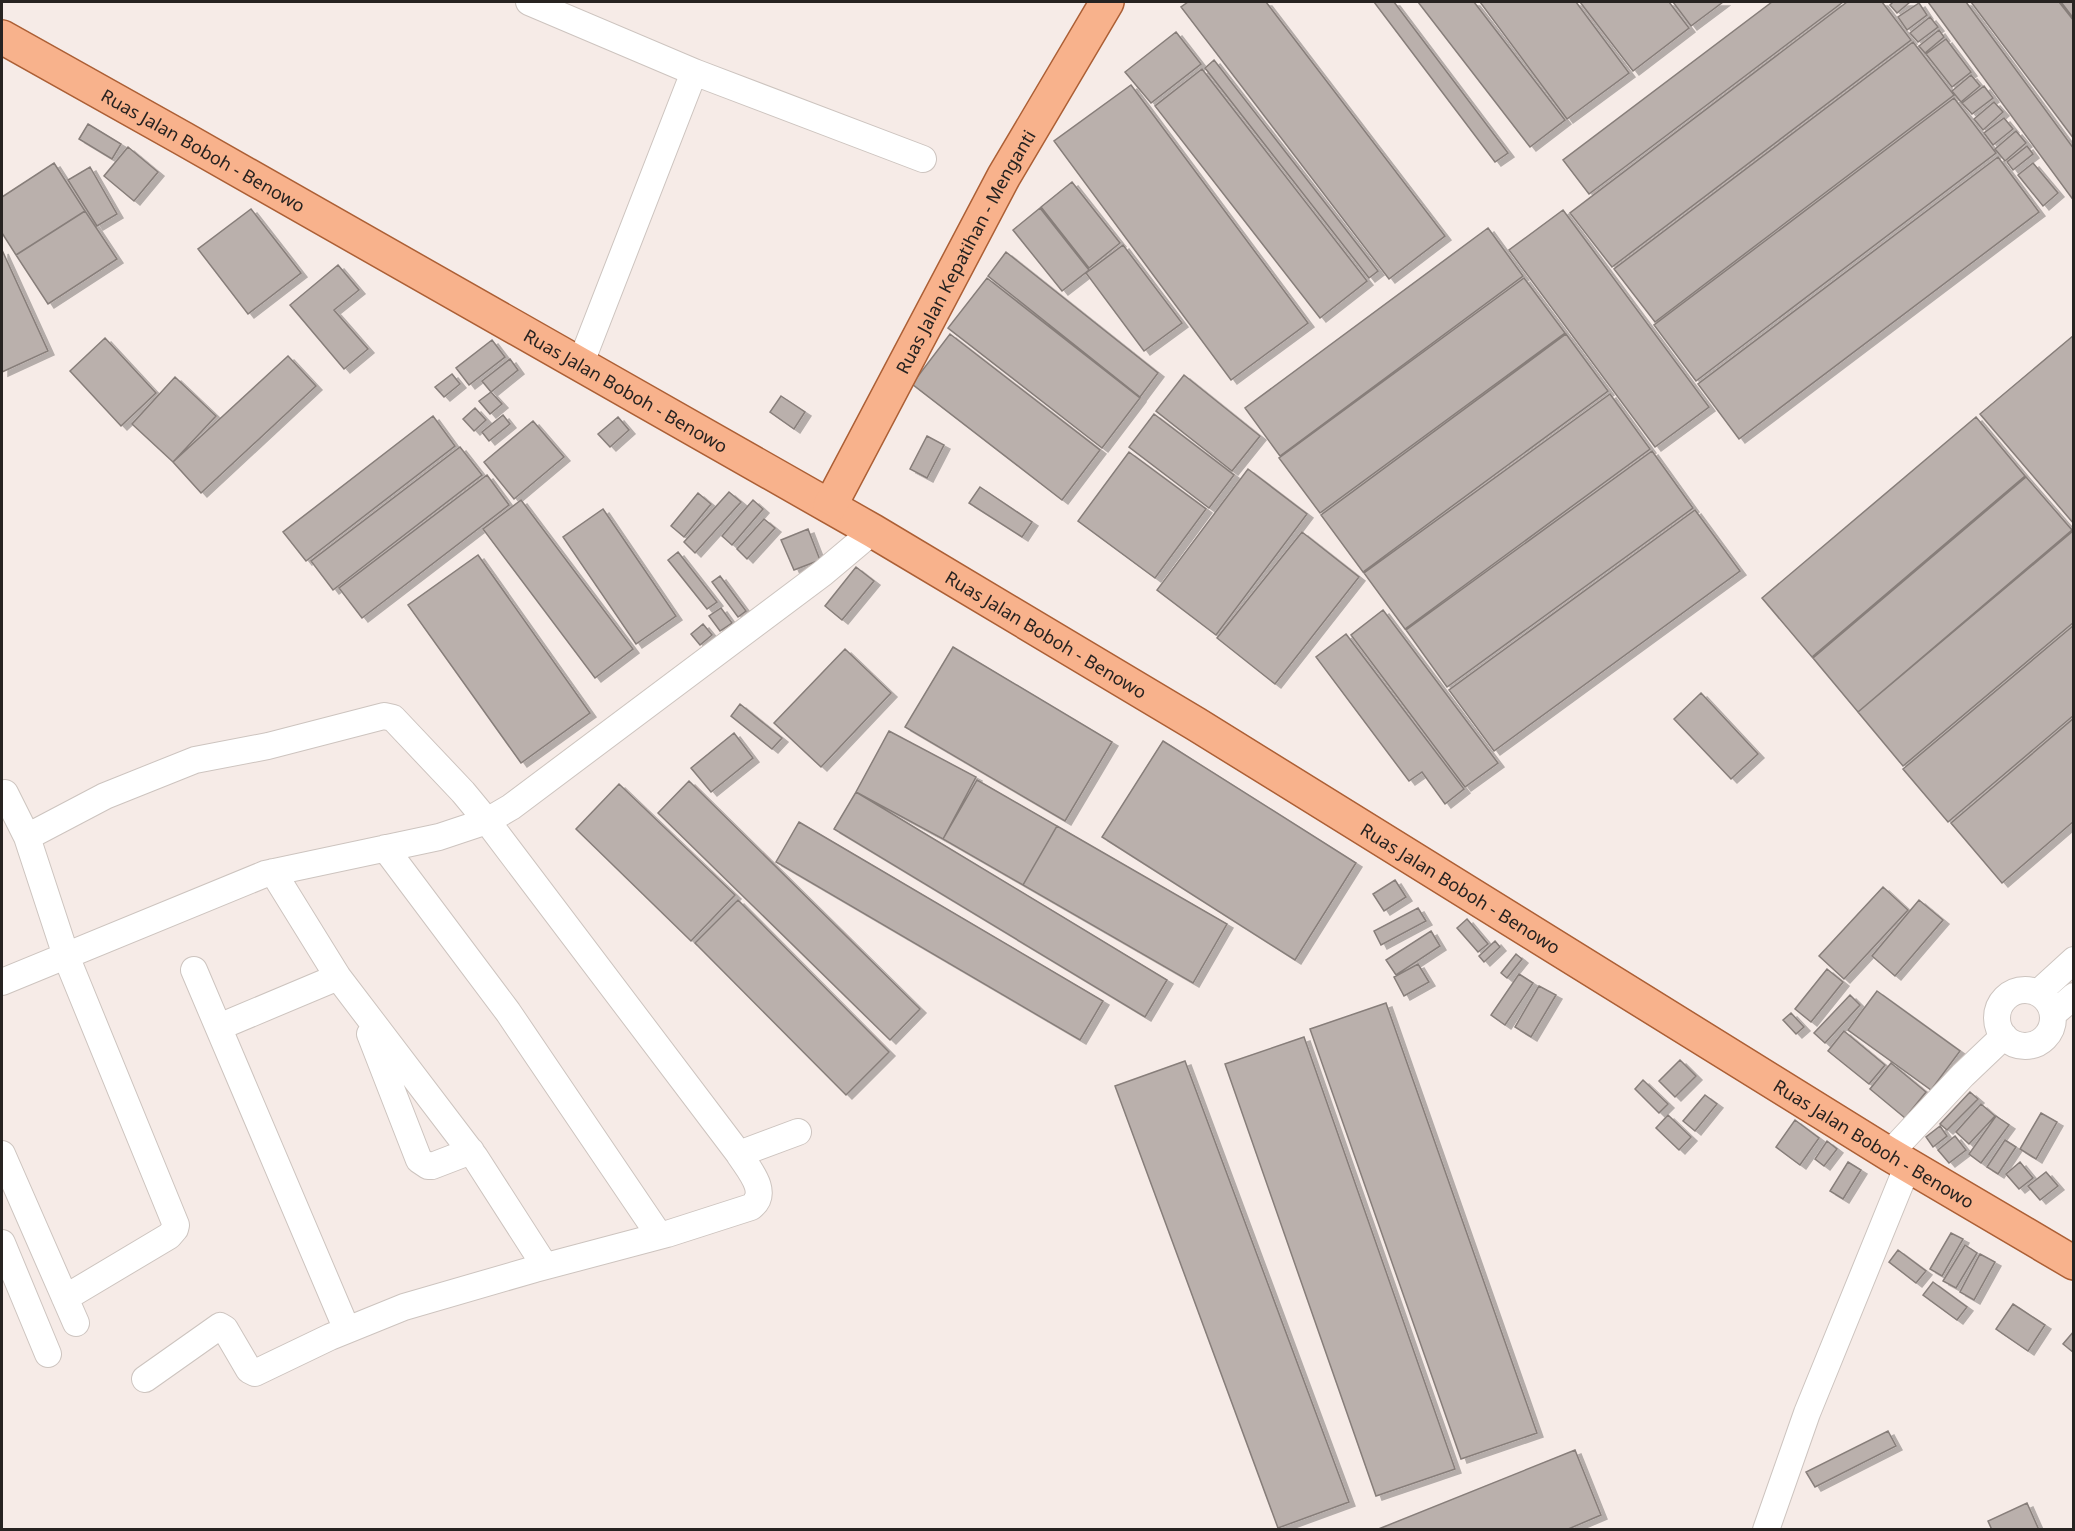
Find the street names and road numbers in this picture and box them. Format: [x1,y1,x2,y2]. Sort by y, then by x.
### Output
street label: Ruas Jalan Boboh - Benowo [97,83,310,218]
street label: Ruas Jalan Kepatihan - Menganti [890,125,1041,378]
street label: Ruas Jalan Boboh - Benowo [520,323,732,458]
street label: Ruas Jalan Boboh - Benowo [941,565,1151,704]
street label: Ruas Jalan Boboh - Benowo [1356,817,1565,959]
street label: Ruas Jalan Boboh - Benowo [1769,1073,1979,1214]

